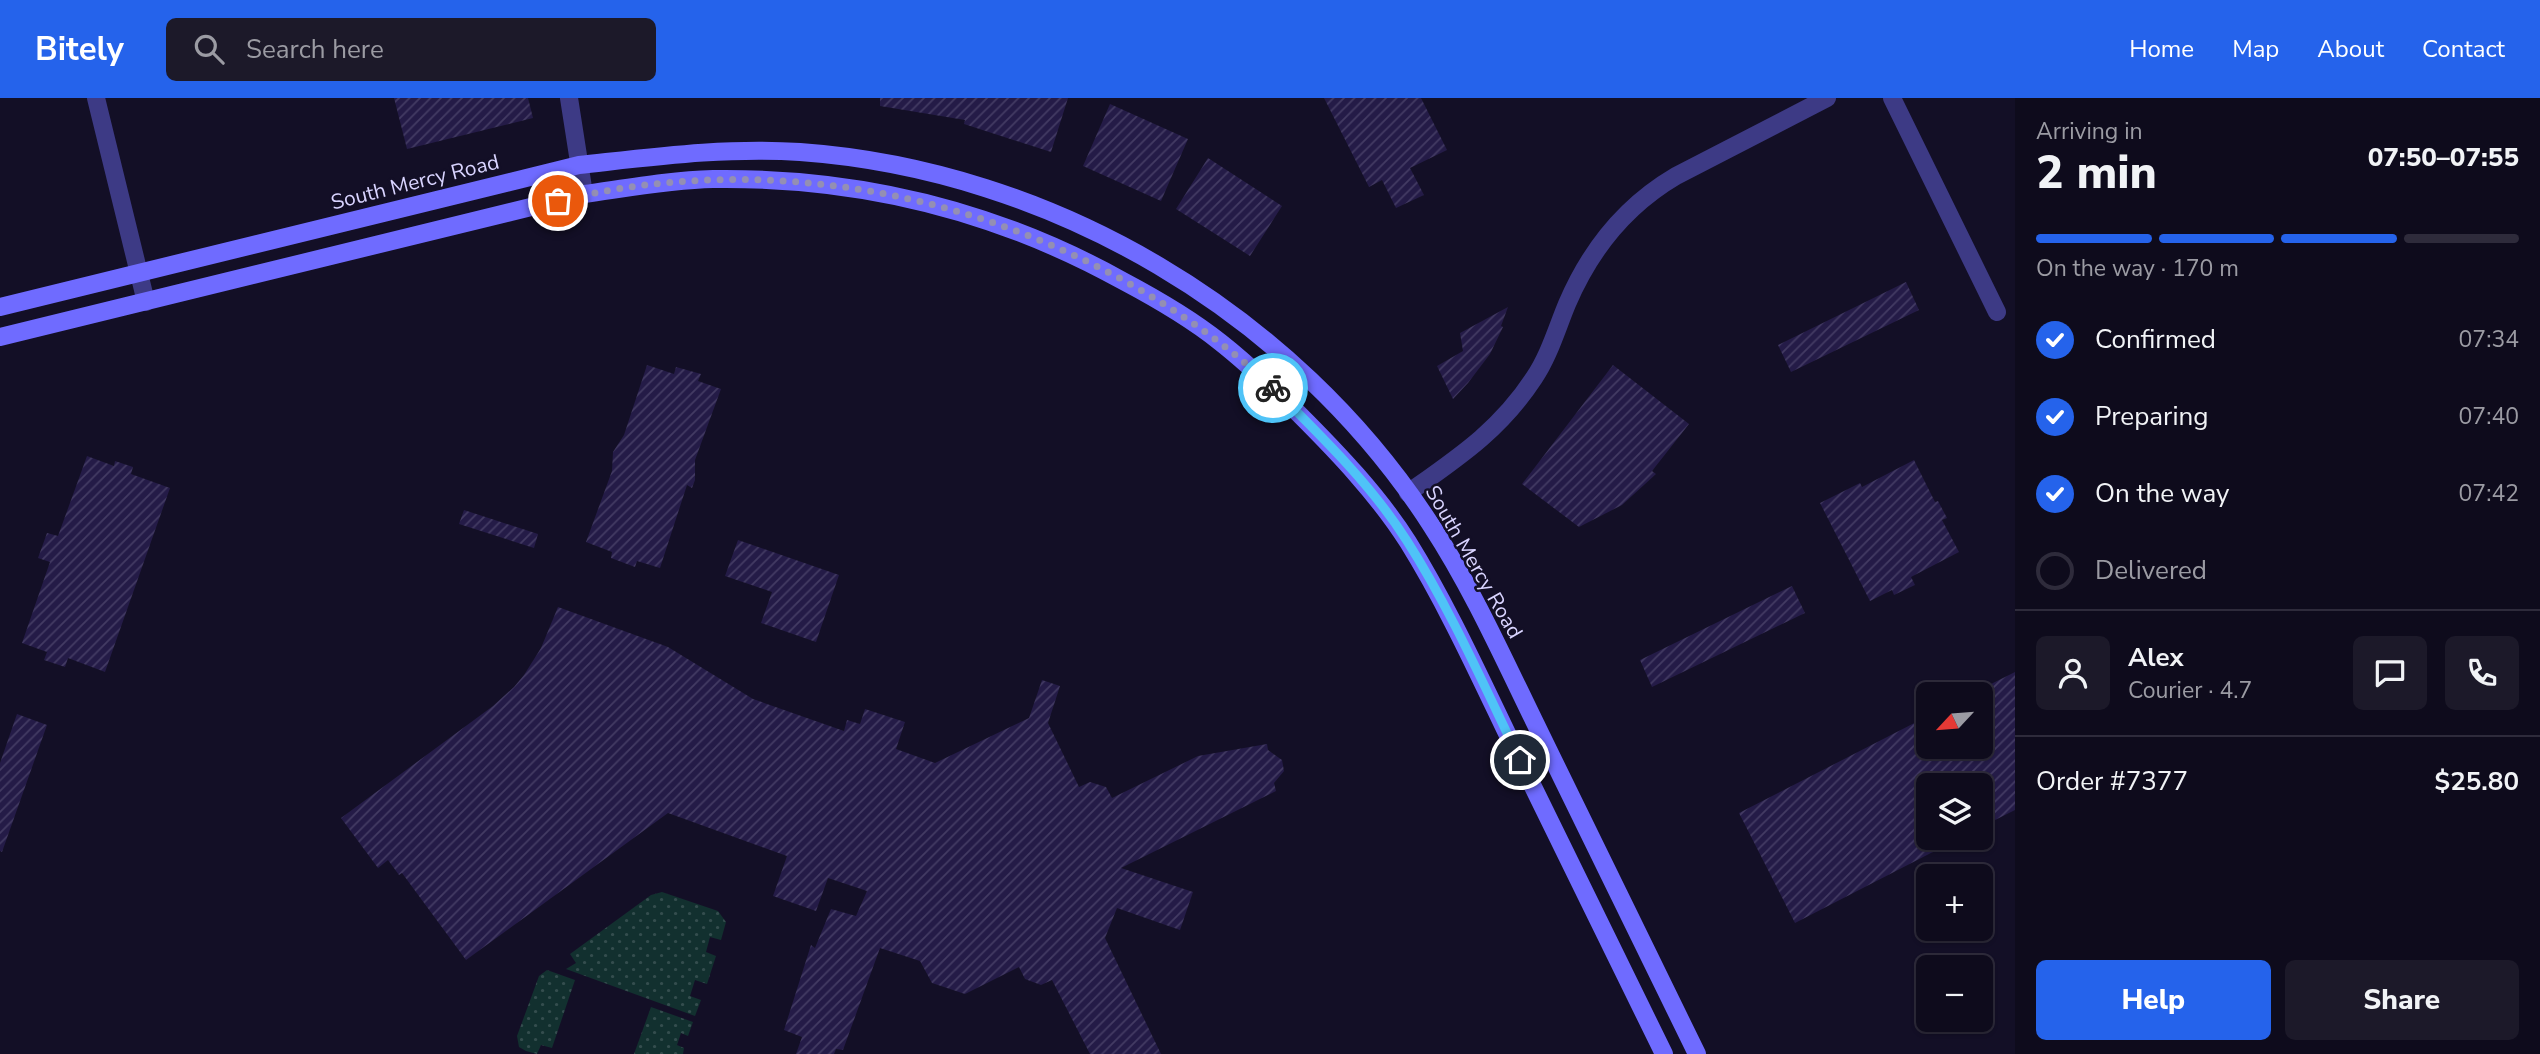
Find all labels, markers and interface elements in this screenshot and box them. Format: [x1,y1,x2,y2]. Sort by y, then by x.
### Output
search box [166,18,656,81]
text: Bitely [35,27,124,72]
icon: search [190,30,228,68]
text: Search here [246,32,384,67]
text: Home [2129,33,2194,65]
text: Map [2232,33,2279,65]
text: About [2317,33,2384,65]
text: Contact [2422,33,2505,65]
text: Arriving in [2036,116,2143,147]
text: 07:50–07:55 [2368,140,2519,175]
text: 2 min [2036,141,2157,204]
street label: South Mercy Road [328,148,502,216]
pin [528,171,588,231]
icon: bag [539,182,577,220]
text: On the way · 170 m [2036,253,2239,284]
icon: check [2036,321,2074,359]
text: Confirmed [2095,322,2216,357]
text: 07:34 [2459,324,2519,355]
courier [1238,353,1308,423]
icon: bike [1254,369,1292,407]
icon: check [2036,398,2074,436]
text: Preparing [2095,399,2208,434]
text: 07:40 [2459,401,2519,432]
icon: check [2036,475,2074,513]
text: On the way [2095,476,2229,511]
text: 07:42 [2459,478,2519,509]
street label: South Mercy Road [1419,480,1529,644]
text: Delivered [2095,553,2207,588]
button: person [2036,636,2110,710]
button: chat [2353,636,2427,710]
button: phone [2445,636,2519,710]
text: Alex [2128,640,2184,675]
text: Courier · 4.7 [2128,675,2252,706]
north arrow [1916,682,1993,760]
map controls [1916,682,1993,1032]
pin [1490,730,1550,790]
icon: home [1501,741,1539,779]
text: Order #7377 [2036,764,2188,799]
text: $25.80 [2435,764,2519,799]
button: layers [1916,773,1993,850]
button: + [1916,864,1993,941]
button: − [1916,955,1993,1032]
button: Help [2036,960,2271,1040]
button: Share [2285,960,2519,1040]

